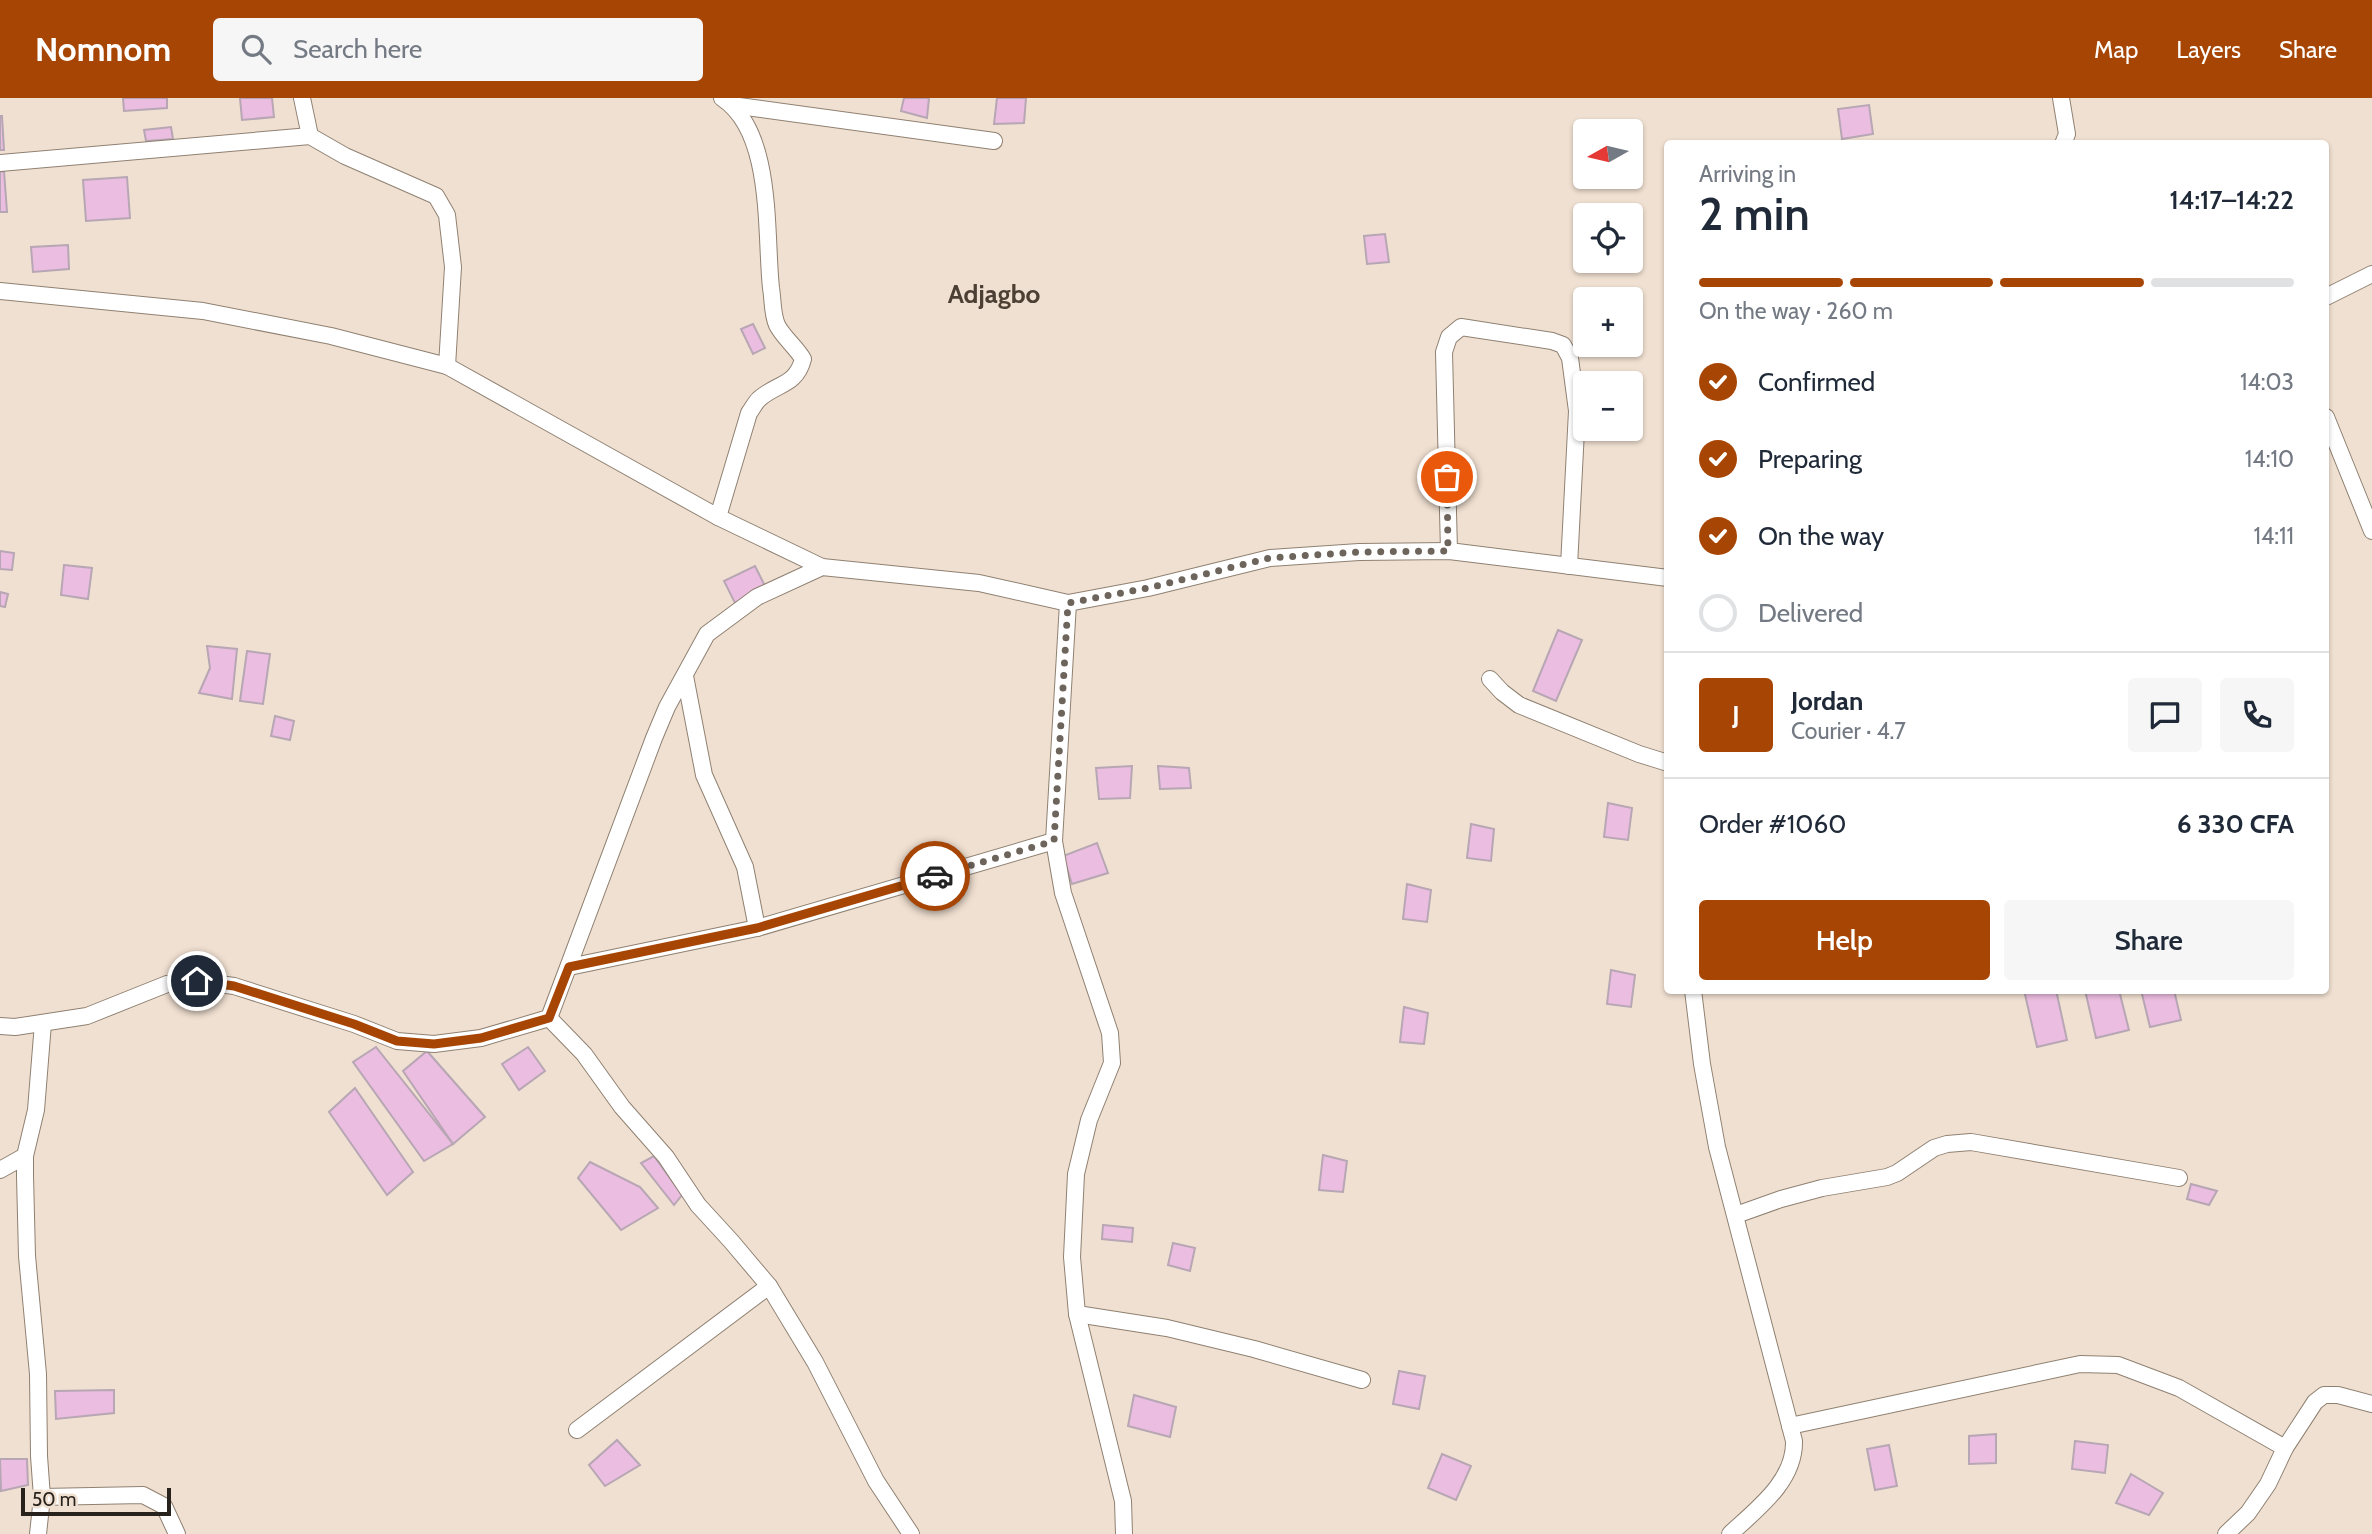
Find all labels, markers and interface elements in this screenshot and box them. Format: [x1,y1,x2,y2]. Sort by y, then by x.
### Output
search box [213,18,703,81]
text: Nomnom [35,29,171,69]
icon: search [237,30,275,68]
text: Search here [293,33,422,65]
text: Map [2094,35,2138,64]
text: Layers [2176,35,2241,64]
text: Share [2279,35,2337,64]
north arrow [1573,119,1643,189]
map controls [1573,119,1643,441]
text: Arriving in [1699,160,1796,188]
text: 14:17–14:22 [2170,184,2294,216]
text: 2 min [1699,186,1810,242]
button: locate [1573,203,1643,273]
district label: Adjagbo [948,278,1041,310]
button: + [1573,287,1643,357]
text: On the way · 260 m [1699,297,1893,325]
icon: check [1699,363,1737,401]
text: Confirmed [1758,366,1875,398]
text: 14:03 [2240,368,2294,396]
button: − [1573,371,1643,441]
icon: check [1699,440,1737,478]
text: Preparing [1758,443,1862,475]
text: 14:10 [2245,445,2294,473]
pin [1417,447,1477,507]
icon: bag [1428,458,1466,496]
icon: check [1699,517,1737,555]
text: On the way [1758,520,1884,552]
text: 14:11 [2253,522,2294,550]
text: Delivered [1758,597,1863,629]
button: chat [2128,678,2202,752]
button: phone [2220,678,2294,752]
text: Jordan [1791,685,1863,717]
text: J [1732,699,1740,731]
text: Courier · 4.7 [1791,717,1906,745]
text: Order #1060 [1699,808,1846,840]
text: 6 330 CFA [2177,808,2294,840]
courier [900,841,970,911]
icon: car [916,857,954,895]
button: Help [1699,900,1990,980]
button: Share [2004,900,2294,980]
pin [167,951,227,1011]
icon: home [178,962,216,1000]
scale bar [21,1485,172,1517]
text: 50 m [32,1488,76,1511]

